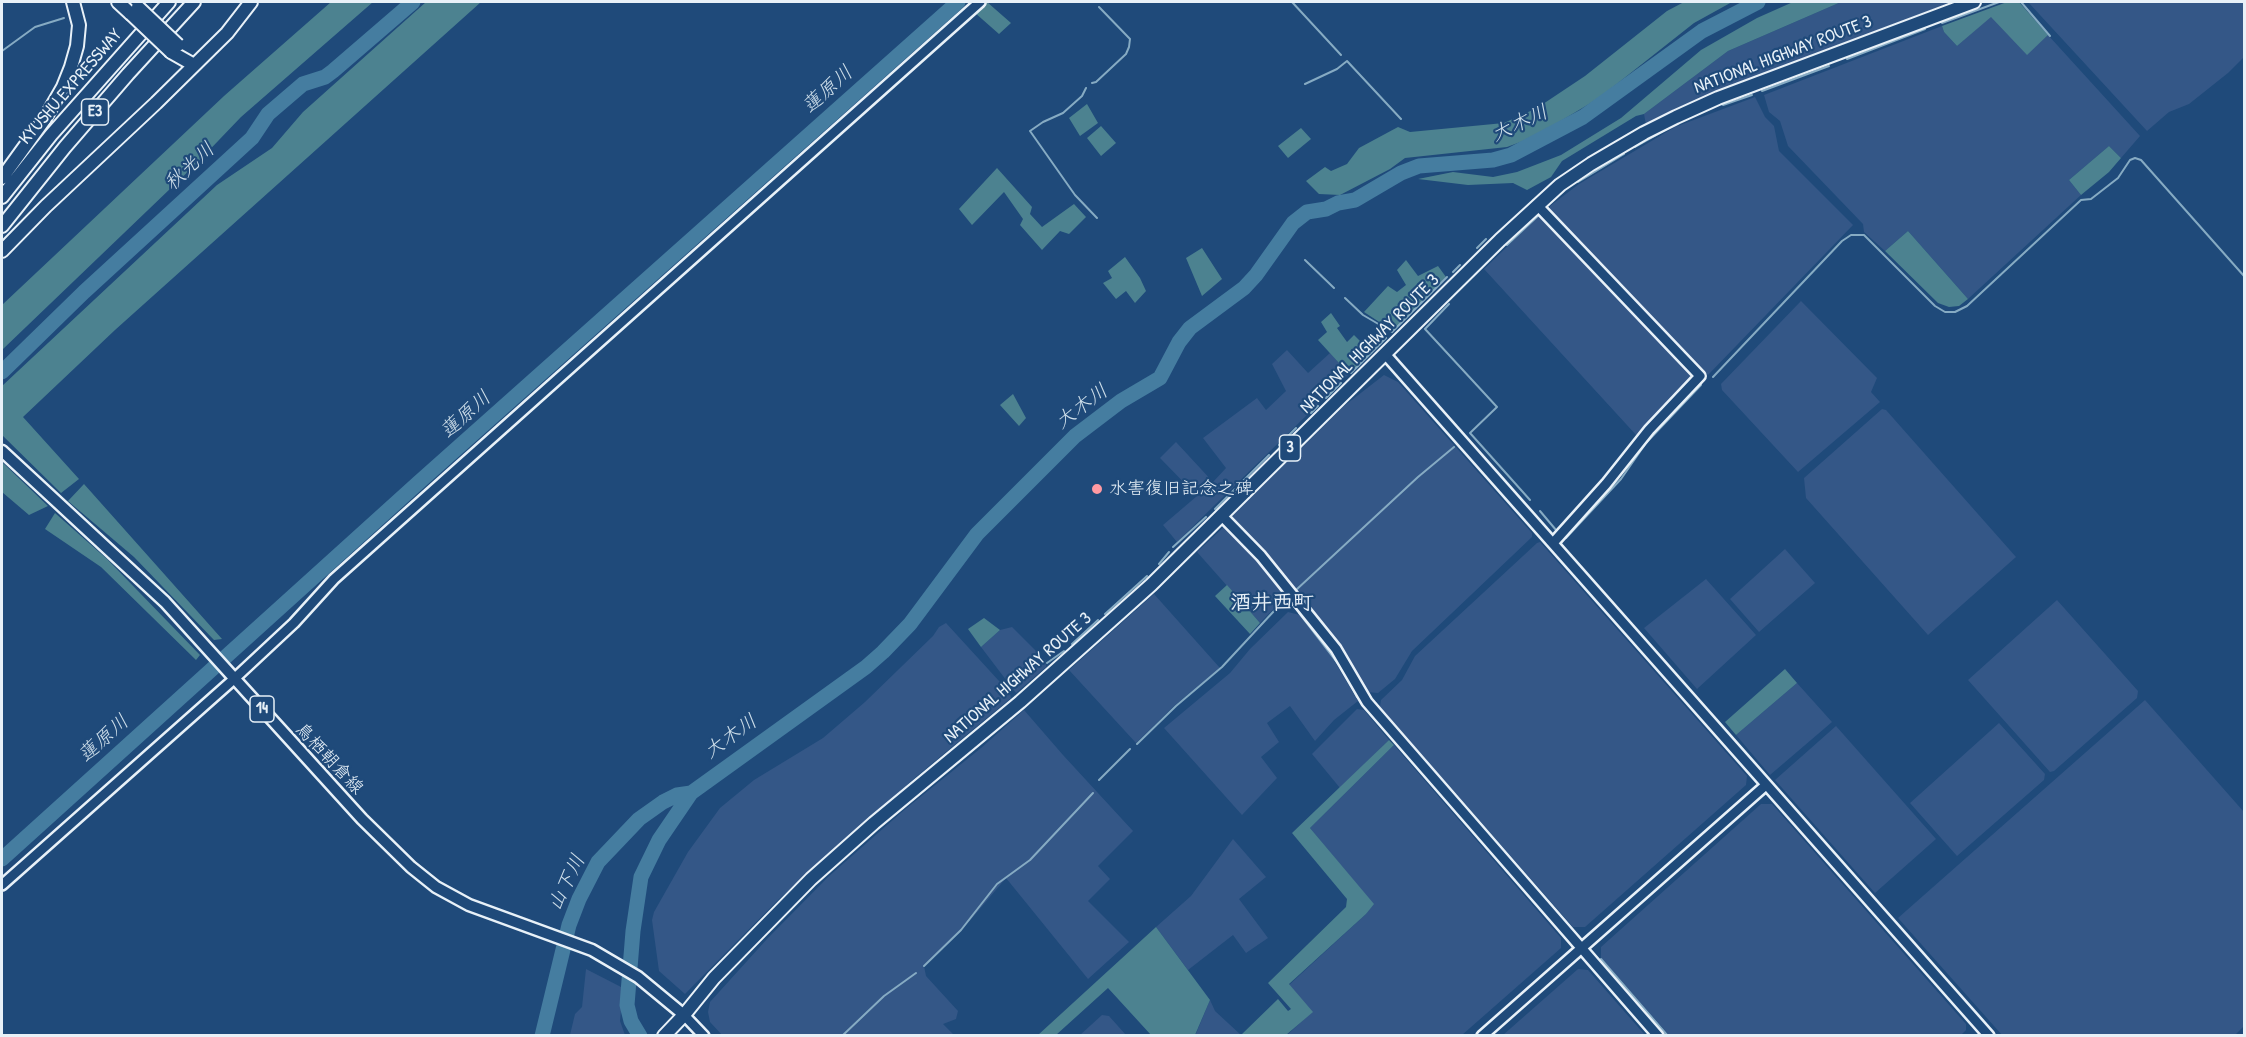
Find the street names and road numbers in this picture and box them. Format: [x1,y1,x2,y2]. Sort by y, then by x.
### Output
street label: NATIONAL HIGHWAY ROUTE 3 [1691,11,1875,99]
street label: KYUSHU EXPRESSWAY [15,25,127,149]
road number: E3 [82,99,109,125]
street label: NATIONAL HIGHWAY ROUTE 3 [1296,270,1444,418]
road number: 3 [1280,435,1300,461]
street label: NATIONAL HIGHWAY ROUTE 3 [940,608,1096,748]
road number: 14 [250,696,274,722]
street label: 鳥栖朝倉線 [290,719,368,799]

